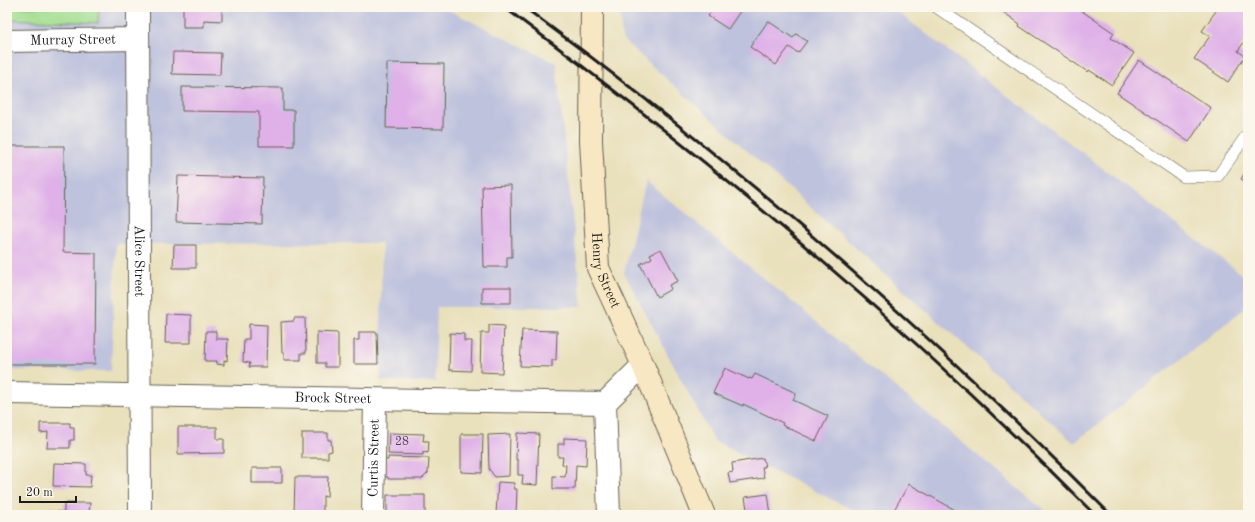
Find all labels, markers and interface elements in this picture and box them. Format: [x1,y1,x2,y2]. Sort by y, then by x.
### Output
street label: Murray Street [30,32,116,48]
street label: Alice Street [132,225,146,297]
street label: Henry Street [589,232,623,310]
street label: Brock Street [294,391,372,406]
street label: Curtis Street [366,419,382,497]
house number: 28 [395,436,409,448]
scale bar [20,478,76,504]
text: 20 m [26,487,53,499]

